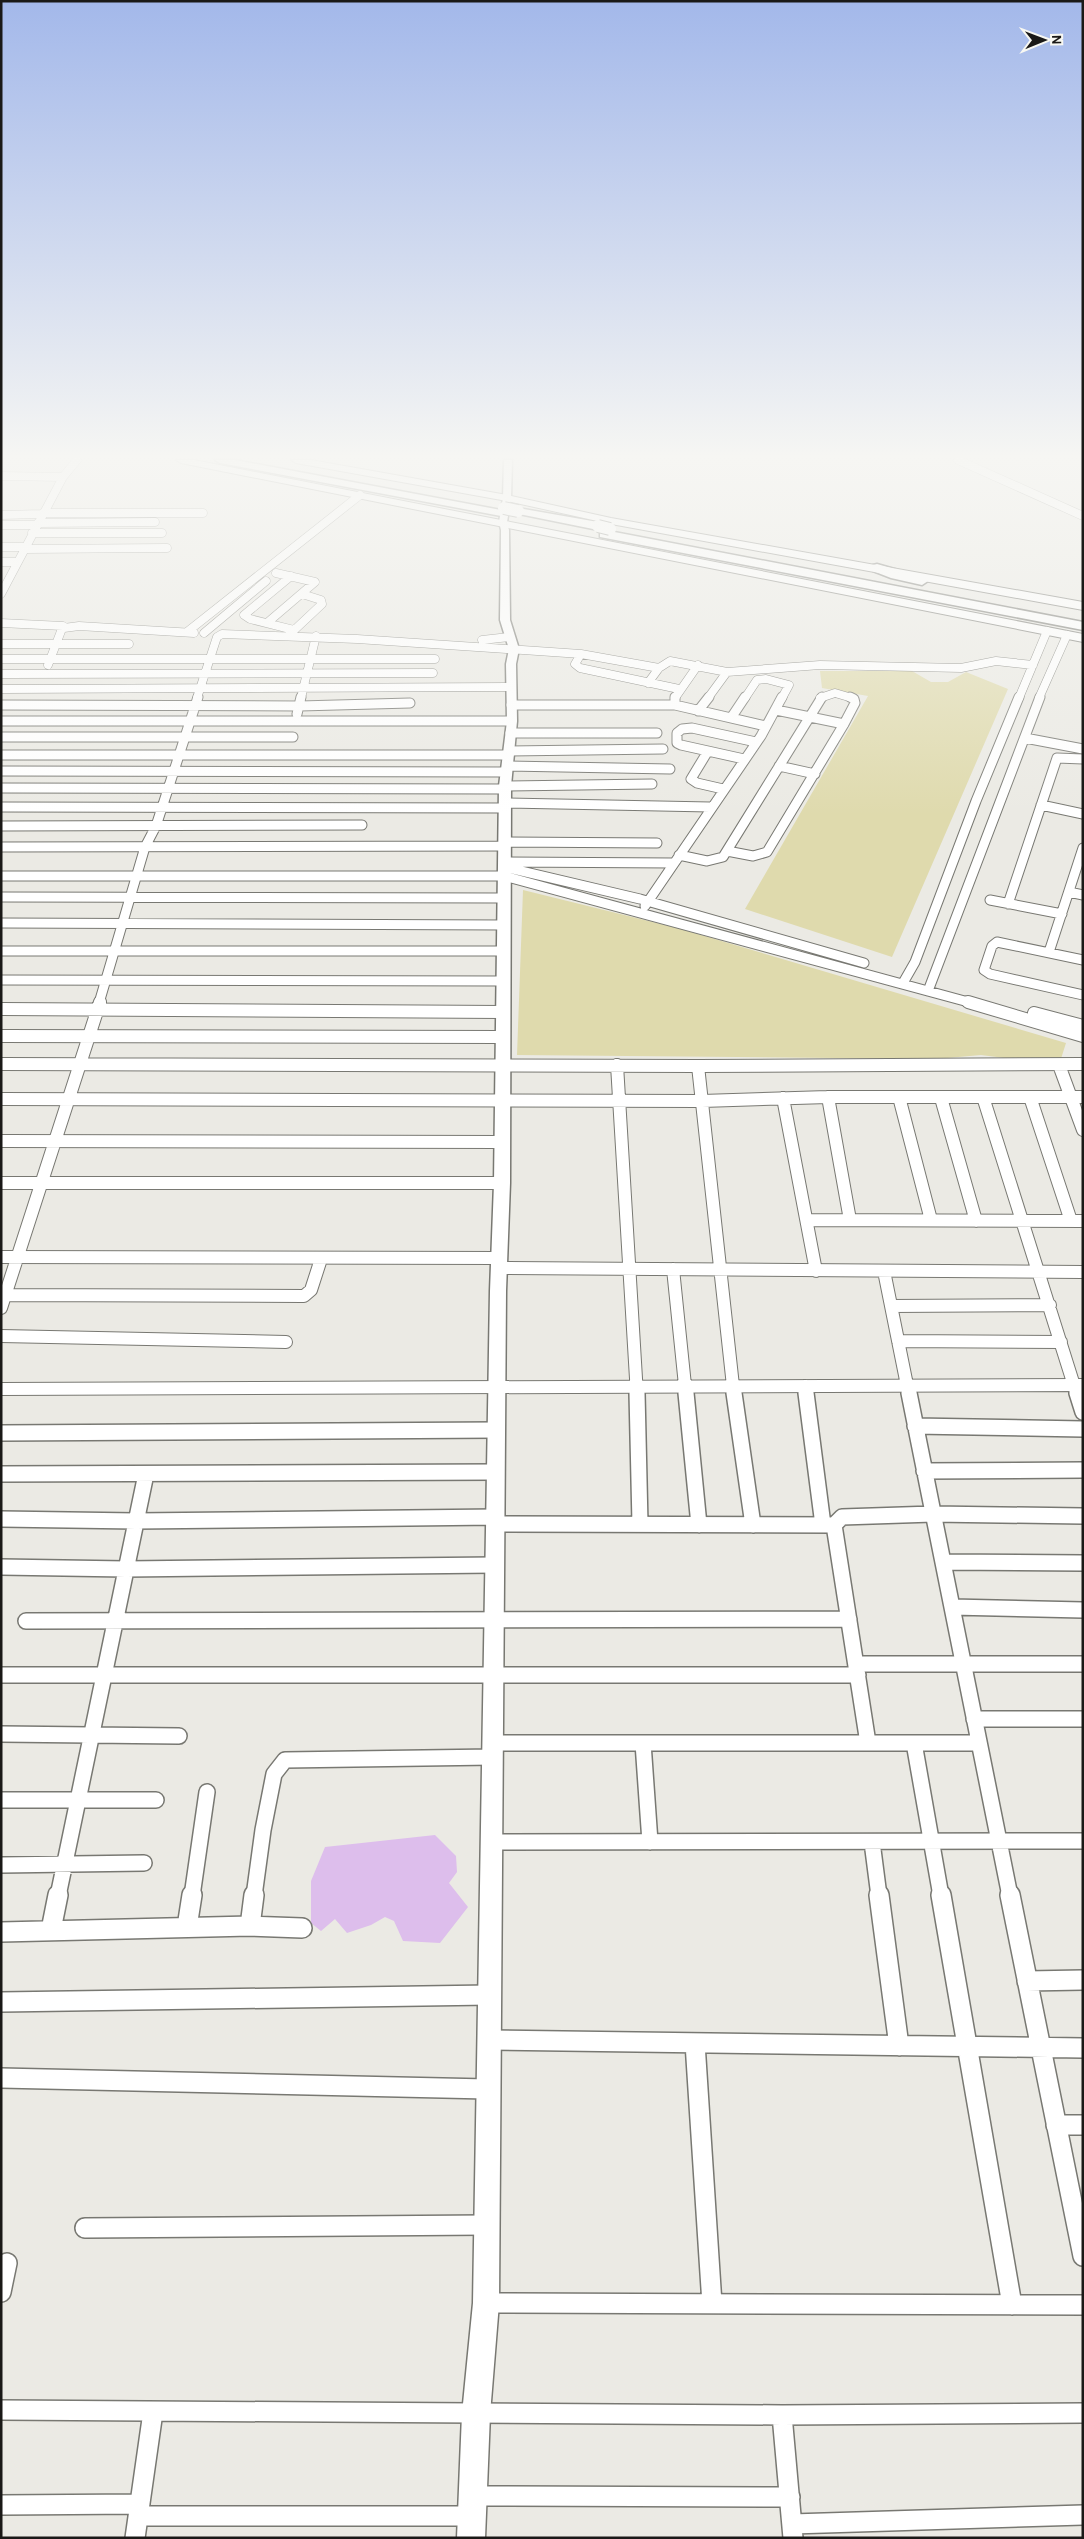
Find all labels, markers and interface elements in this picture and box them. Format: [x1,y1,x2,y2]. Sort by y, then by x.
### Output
north arrow [1019,15,1069,65]
text: N [1048,35,1065,45]

